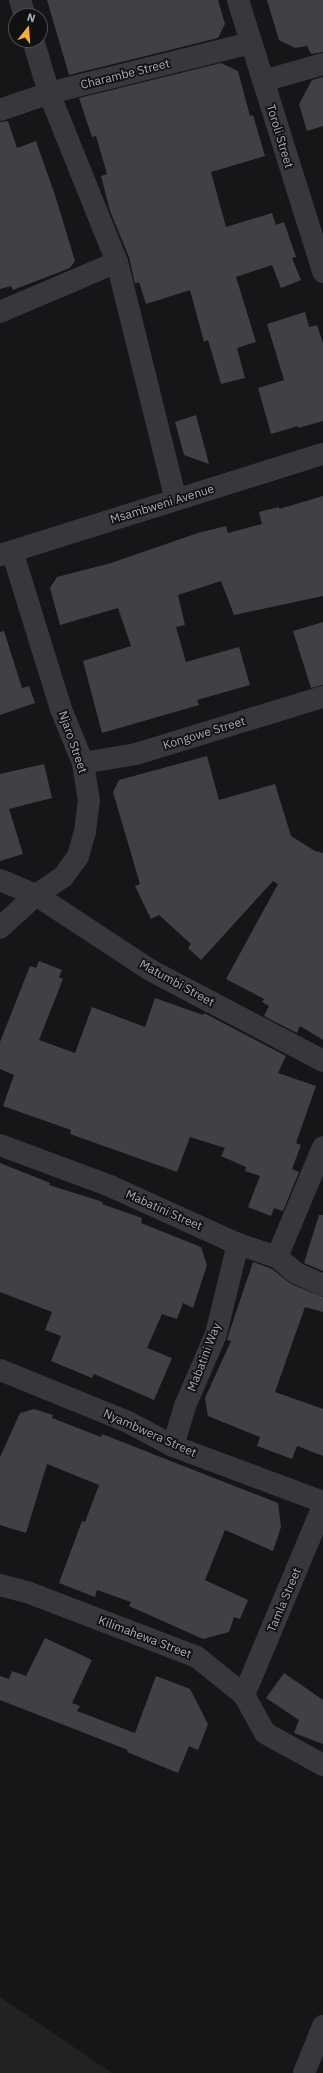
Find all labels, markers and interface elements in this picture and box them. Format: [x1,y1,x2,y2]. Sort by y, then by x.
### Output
north arrow [8,8,48,48]
text: N [25,10,37,25]
street label: Charambe Street [79,56,171,92]
street label: Toroli Street [263,102,297,170]
street label: Msambweni Avenue [108,481,216,527]
street label: Njaro Street [56,709,90,775]
street label: Kongowe Street [161,714,247,752]
street label: Matumbi Street [137,956,217,1010]
street label: Mabatini Street [123,1187,205,1233]
street label: Mabatini Way [184,1321,224,1393]
street label: Nyambwera Street [101,1406,199,1460]
street label: Tamla Street [264,1566,304,1634]
street label: Kilimahewa Street [97,1613,193,1661]

